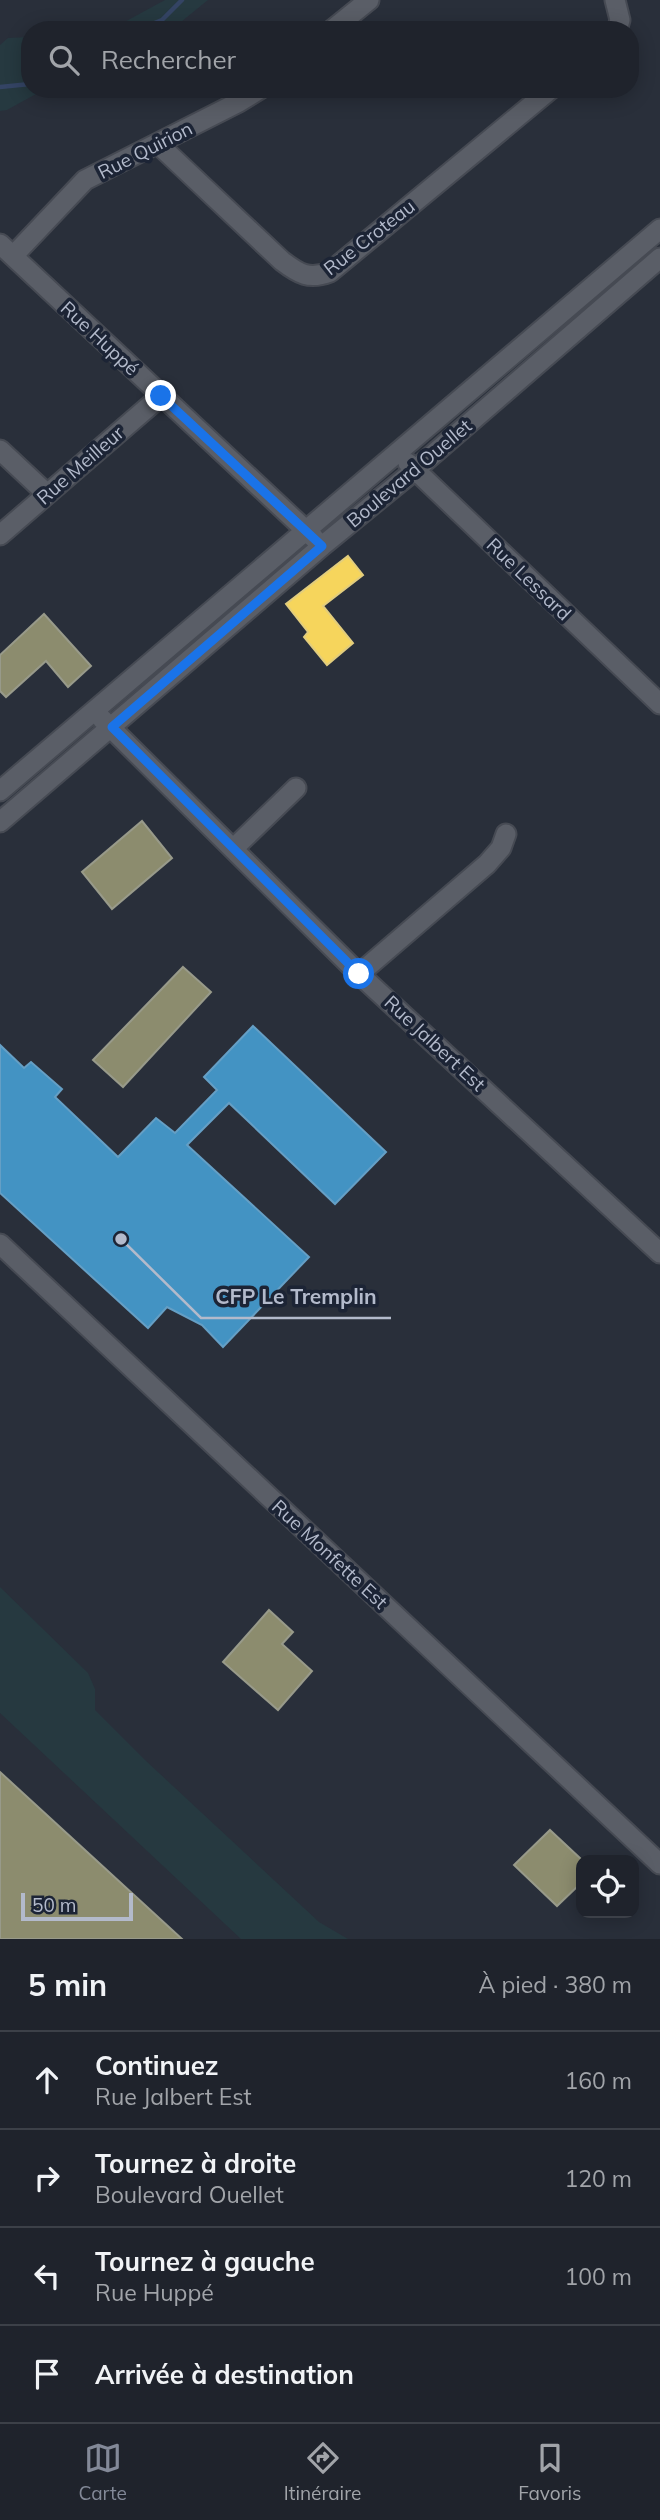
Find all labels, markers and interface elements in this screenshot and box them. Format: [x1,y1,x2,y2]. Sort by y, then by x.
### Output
search box [21,21,639,98]
icon: search [45,41,83,79]
text: Rechercher [101,43,236,76]
street label: Rue Quirion [94,116,196,184]
street label: Rue Croteau [319,194,419,280]
street label: Rue Huppé [56,296,144,380]
route end [145,380,176,411]
street label: Boulevard Ouellet [342,413,477,532]
street label: Rue Meilleur [31,421,129,509]
street label: Rue Lessard [482,533,576,625]
route start [343,958,374,989]
street label: Rue Jalbert Est [380,990,491,1096]
callout: CFP Le Tremplin [201,1276,391,1318]
text: CFP Le Tremplin [215,1283,377,1309]
street label: Rue Monfette Est [267,1494,393,1614]
map controls [576,1855,639,1918]
button: locate [576,1855,639,1918]
scale bar [21,1890,133,1922]
text: 50 m [32,1893,76,1917]
text: 5 min [28,1966,107,2004]
text: À pied · 380 m [479,1970,632,1999]
text: Continuez [95,2049,219,2082]
icon: ahead [28,2061,66,2099]
text: 160 m [564,2066,632,2095]
text: Rue Jalbert Est [95,2082,252,2111]
text: Tournez à droite [95,2147,296,2180]
icon: right [28,2159,66,2197]
text: 120 m [564,2164,632,2193]
text: Boulevard Ouellet [95,2180,284,2209]
text: Tournez à gauche [95,2245,315,2278]
icon: left [28,2257,66,2295]
text: 100 m [564,2262,632,2291]
text: Rue Huppé [95,2278,214,2307]
icon: arrive [28,2355,66,2393]
text: Arrivée à destination [95,2358,354,2391]
tab: Carte [78,2439,127,2505]
tab: Itinéraire [284,2439,361,2505]
tab: Favoris [518,2439,581,2505]

